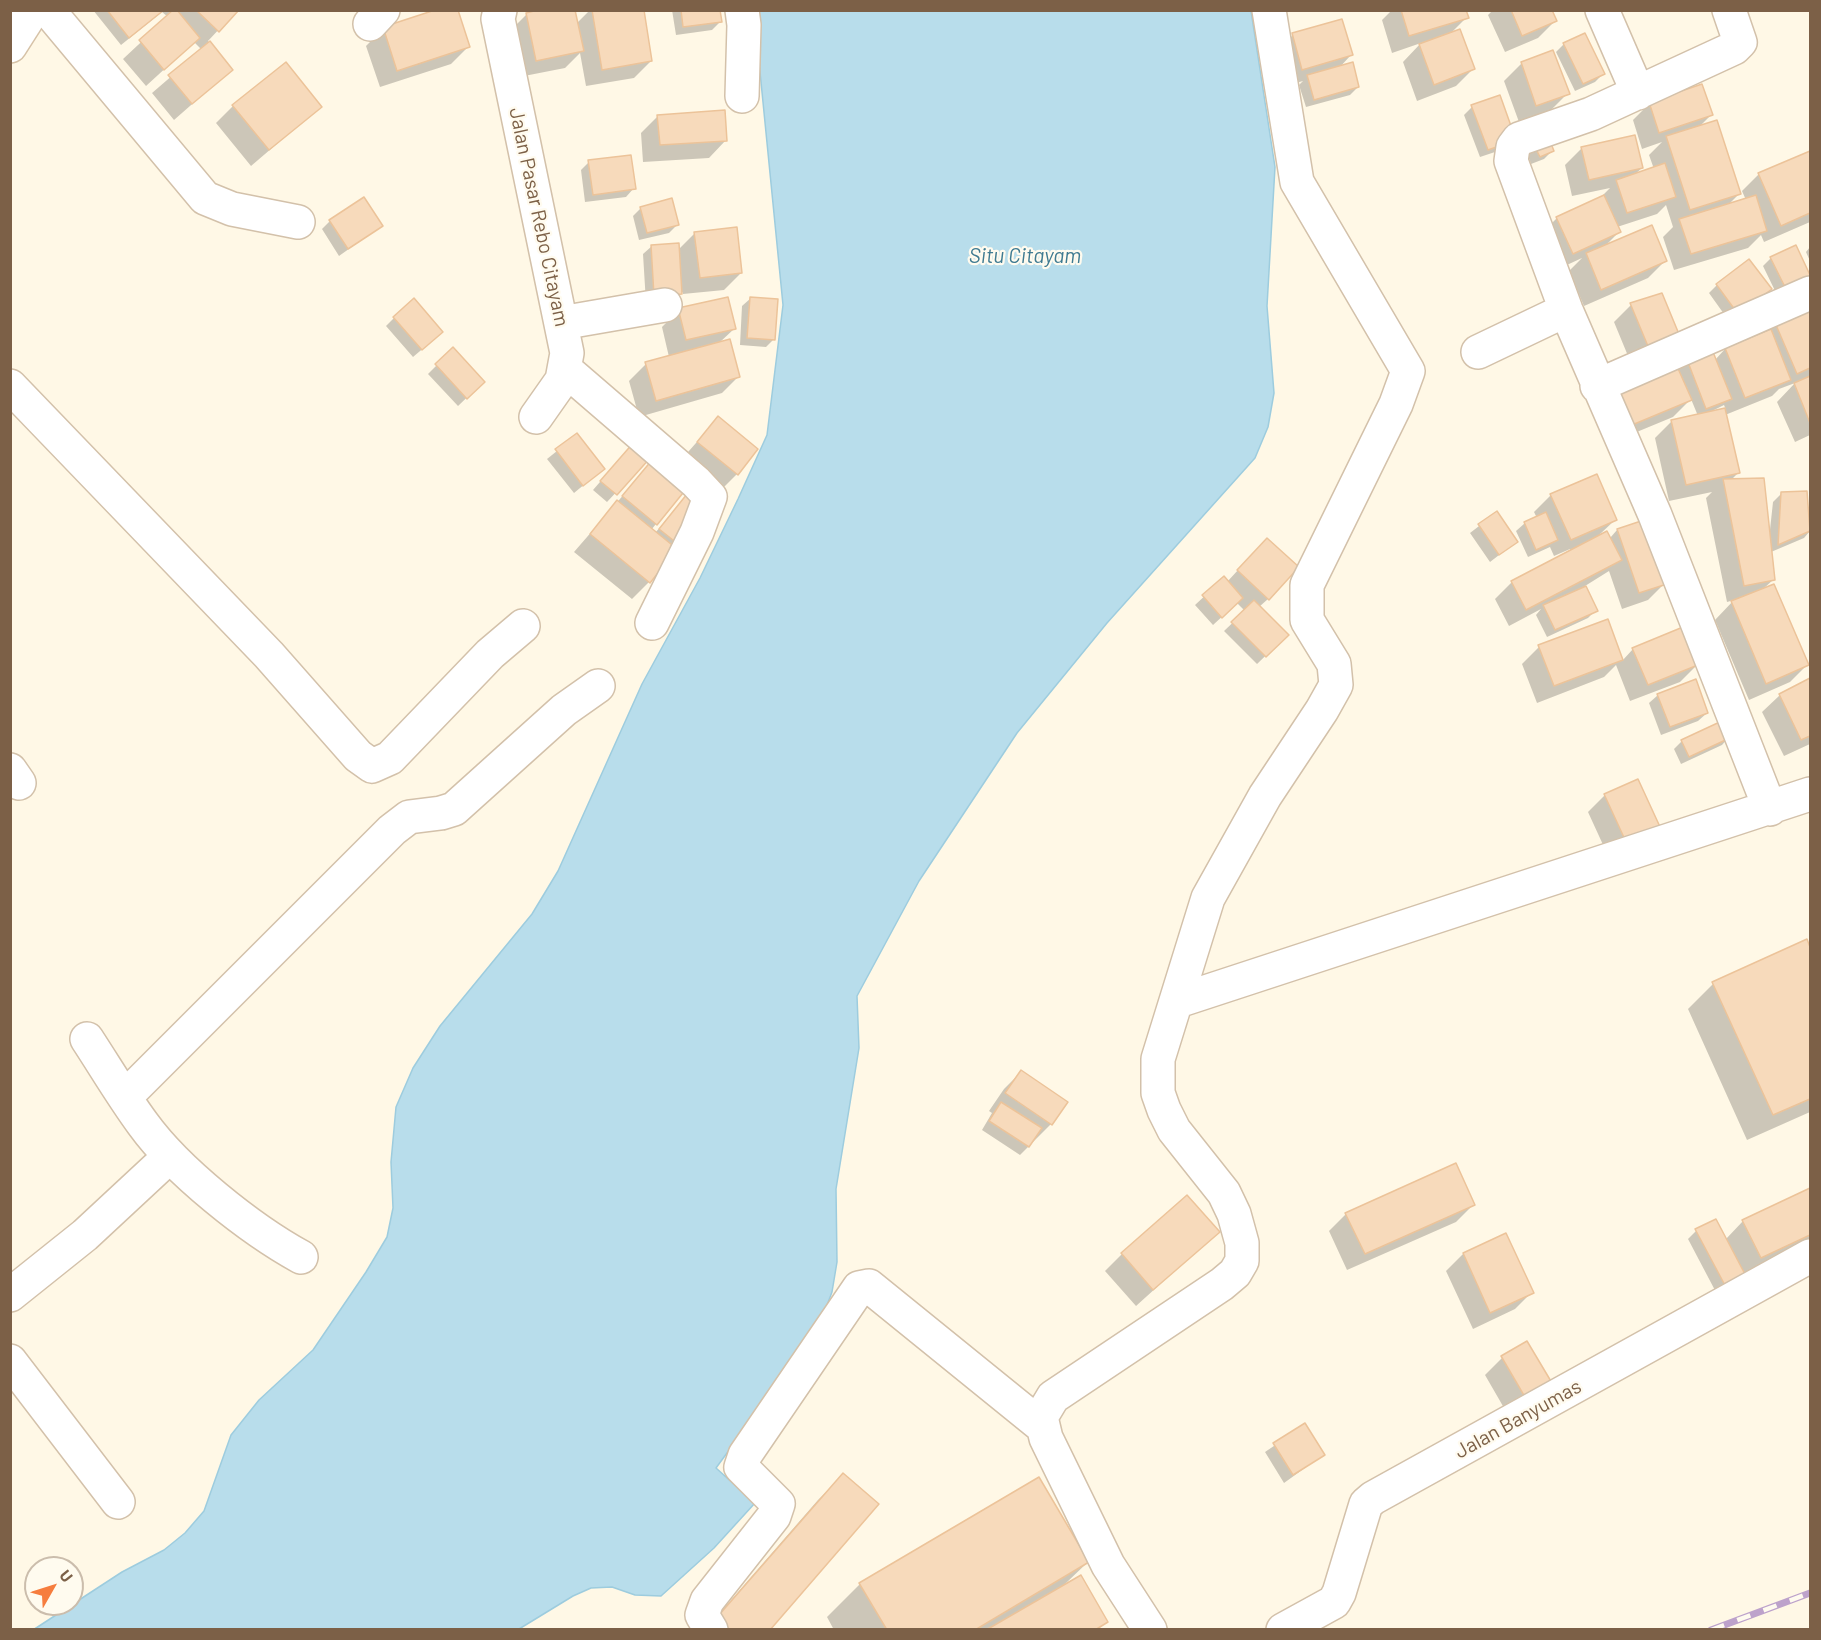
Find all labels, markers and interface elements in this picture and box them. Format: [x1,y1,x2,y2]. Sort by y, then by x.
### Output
street label: Jalan Pasar Rebo Citayam [504,105,574,329]
water label: Situ Citayam [969,243,1081,269]
street label: Jalan Banyumas [1451,1374,1585,1464]
north arrow [24,1556,84,1616]
text: U [56,1566,77,1586]

